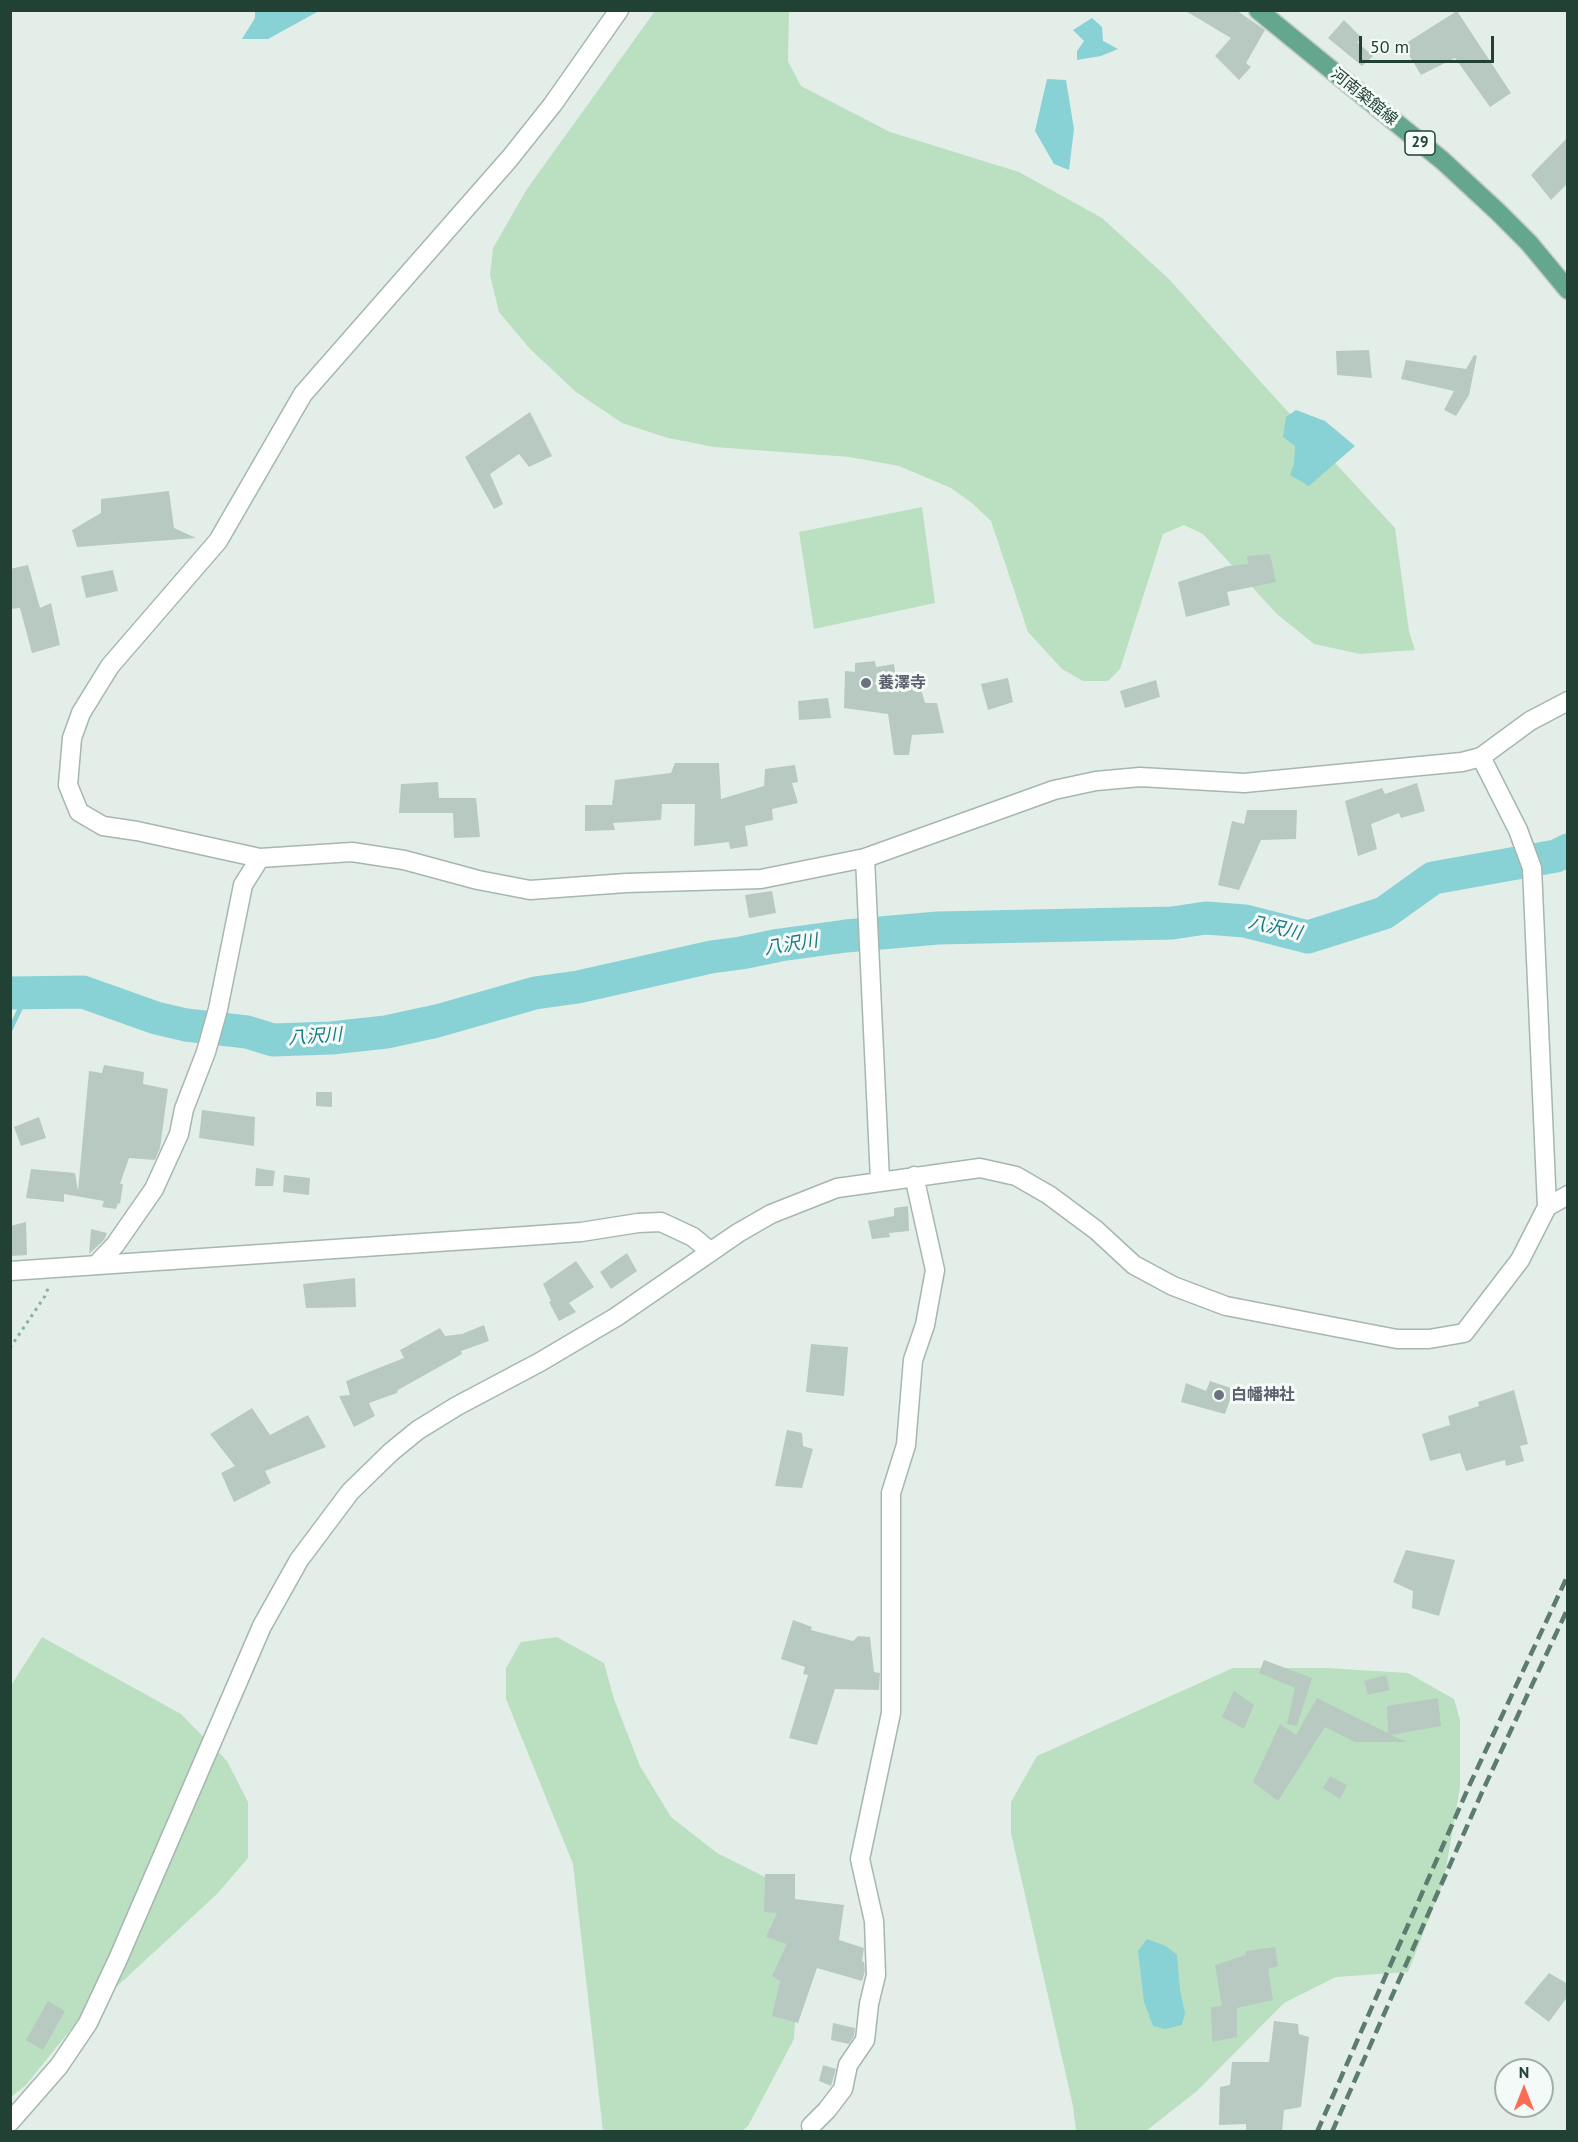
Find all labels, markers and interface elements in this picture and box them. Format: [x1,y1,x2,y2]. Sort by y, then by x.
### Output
scale bar [1362,24,1497,62]
text: 50 m [1370,35,1409,58]
street label: 河南築館線 [1327,64,1401,130]
road number: 29 [1405,131,1435,155]
place label: 養澤寺 [878,673,926,693]
marker: 養澤寺 [859,676,873,690]
water label: 八沢川 [1246,911,1304,945]
water label: 八沢川 [763,930,819,960]
water label: 八沢川 [287,1024,343,1050]
place label: 白幡神社 [1231,1385,1295,1405]
marker: 白幡神社 [1212,1388,1226,1402]
north arrow [1494,2058,1554,2118]
text: N [1519,2062,1529,2082]

